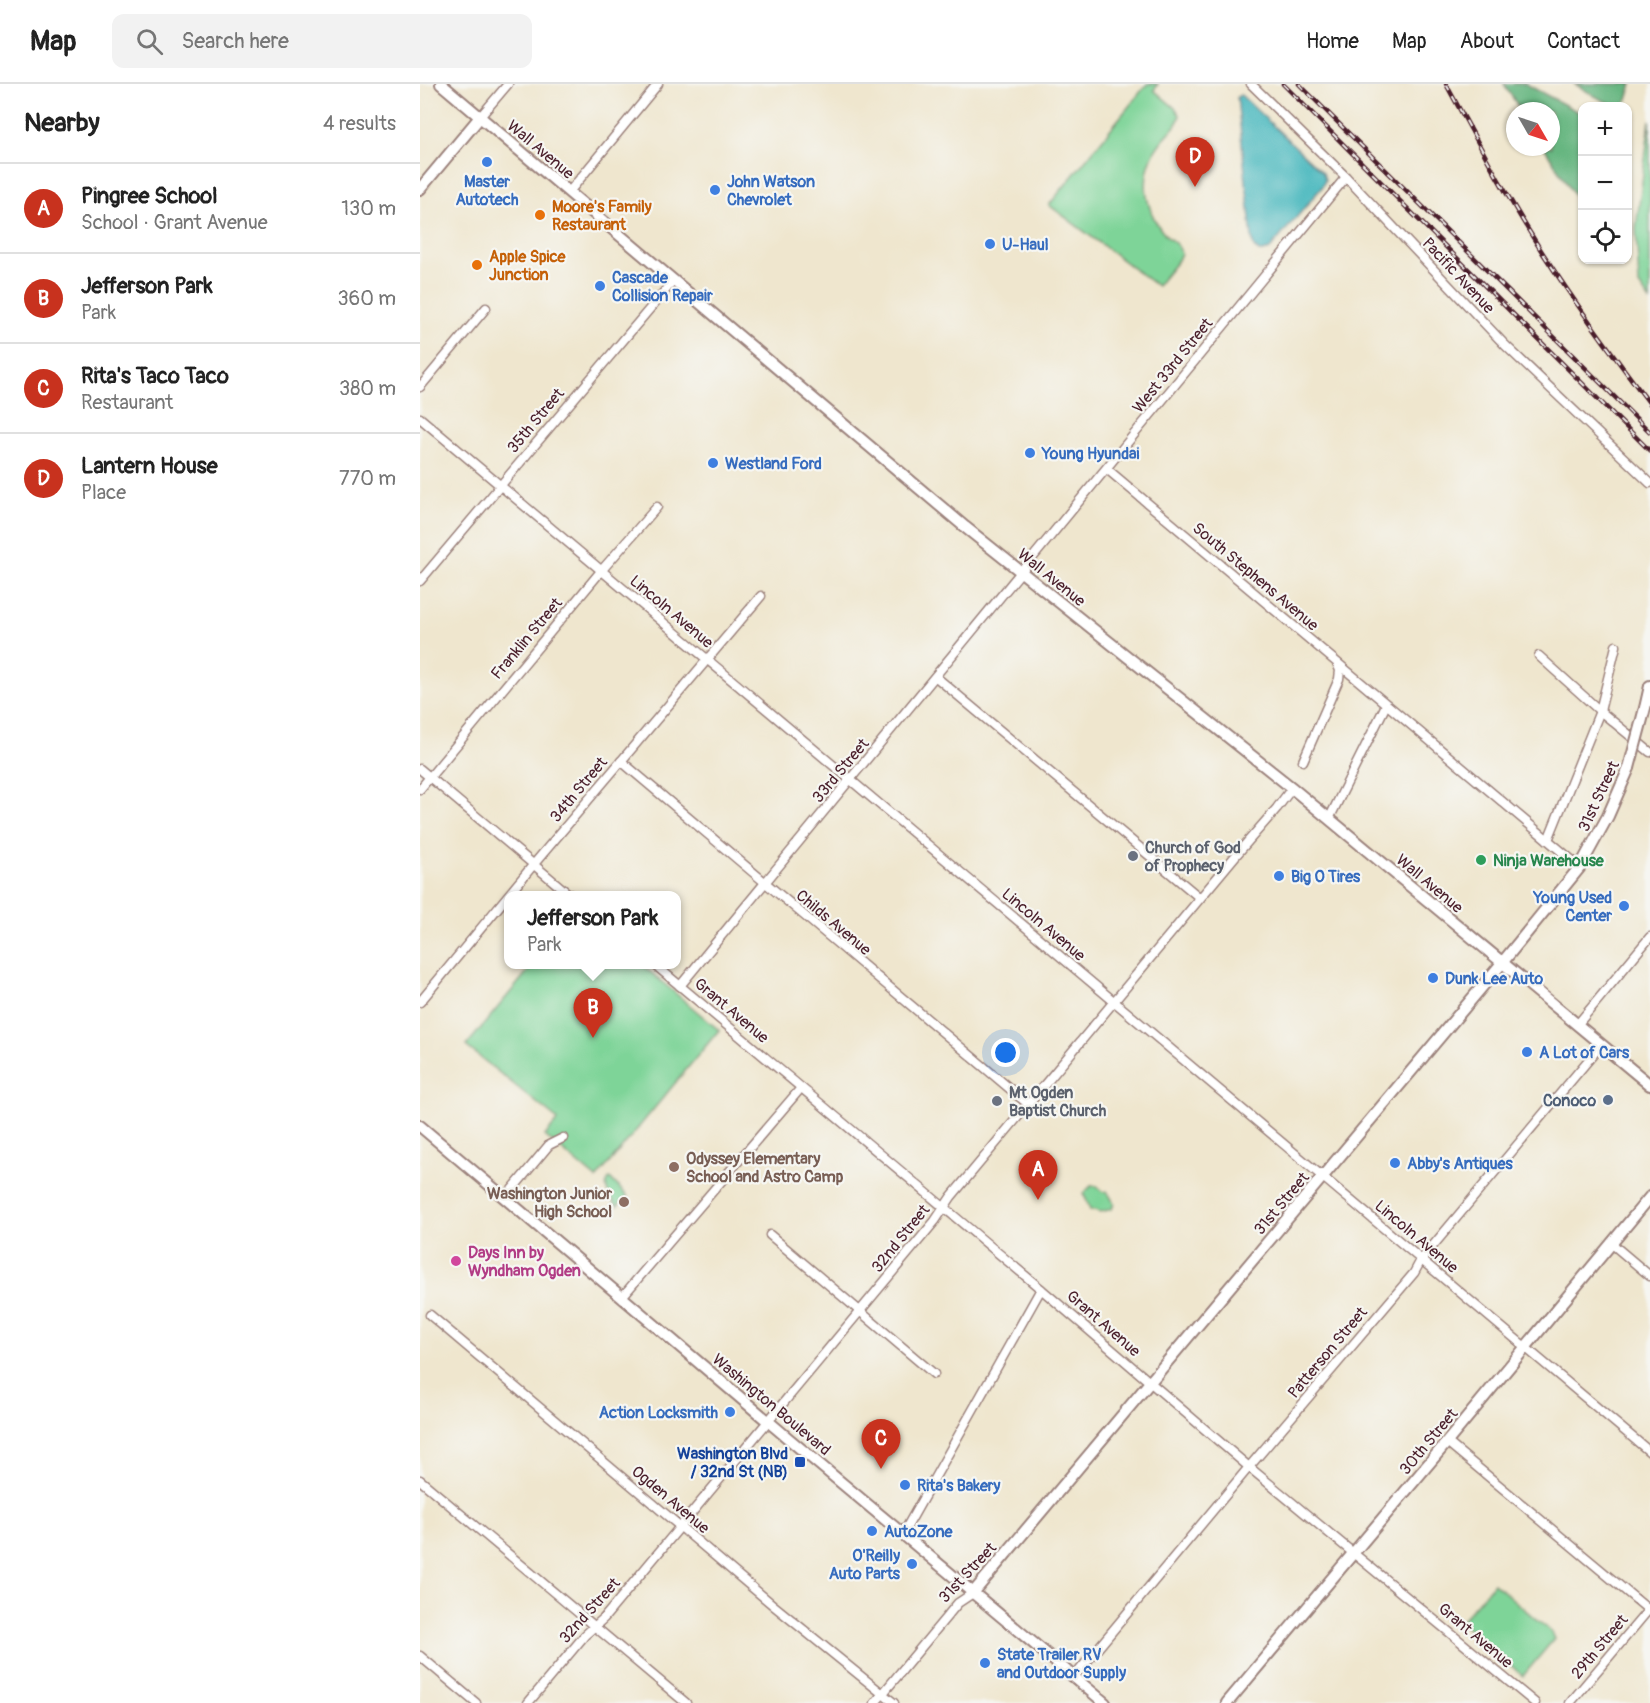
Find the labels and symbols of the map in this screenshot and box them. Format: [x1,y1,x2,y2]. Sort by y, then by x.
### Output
north arrow [1506,102,1560,156]
street label: Wall Avenue [503,116,578,184]
pin: D [1176,138,1214,187]
marker: Master Autotech [480,155,494,169]
place label: Master Autotech [456,172,519,210]
place label: John Watson Chevrolet [727,172,815,210]
marker: John Watson Chevrolet [708,183,722,197]
place label: Moore's Family Restaurant [552,197,652,235]
marker: Moore's Family Restaurant [533,208,547,222]
street label: Pacific Avenue [1418,233,1499,318]
place label: U-Haul [1002,235,1049,255]
marker: U-Haul [983,237,997,251]
place label: Apple Spice Junction [489,247,567,285]
marker: Apple Spice Junction [470,258,484,272]
place label: Cascade Collision Repair [612,268,713,306]
marker: Cascade Collision Repair [593,279,607,293]
street label: West 33rd Street [1128,314,1218,417]
street label: 35th Street [503,384,569,457]
place label: Young Hyundai [1041,444,1139,464]
marker: Young Hyundai [1023,446,1037,460]
place label: Westland Ford [725,454,822,474]
marker: Westland Ford [706,456,720,470]
street label: South Stephens Avenue [1188,518,1322,635]
street label: Wall Avenue [1013,544,1089,611]
street label: Lincoln Avenue [625,571,717,653]
street label: Franklin Street [487,593,567,684]
street label: 33rd Street [808,734,874,807]
street label: 34th Street [546,753,612,826]
street label: 31st Street [1574,757,1624,835]
place label: Church of God of Prophecy [1144,838,1241,876]
marker: Church of God of Prophecy [1126,849,1140,863]
street label: Wall Avenue [1392,850,1467,918]
place label: Ninja Warehouse [1493,851,1605,871]
marker: Ninja Warehouse [1474,853,1488,867]
place label: Big O Tires [1291,867,1361,887]
marker: Big O Tires [1272,869,1286,883]
street label: Lincoln Avenue [997,884,1089,966]
street label: Childs Avenue [792,886,875,960]
place label: Young Used Center [1532,888,1612,926]
marker: Young Used Center [1617,899,1631,913]
place label: Dunk Lee Auto [1445,969,1543,989]
marker: Dunk Lee Auto [1426,971,1440,985]
street label: Grant Avenue [690,974,773,1048]
pin: B [574,988,612,1038]
your location [991,1038,1020,1067]
place label: A Lot of Cars [1539,1043,1630,1063]
marker: A Lot of Cars [1520,1045,1534,1059]
place label: Mt Ogden Baptist Church [1009,1083,1107,1121]
place label: Conoco [1543,1091,1596,1111]
marker: Conoco [1601,1093,1615,1107]
marker: Mt Ogden Baptist Church [990,1094,1004,1108]
place label: Odyssey Elementary School and Astro Camp [686,1149,844,1187]
pin: A [1018,1150,1058,1200]
place label: Abby's Antiques [1407,1154,1513,1174]
marker: Abby's Antiques [1388,1156,1402,1170]
marker: Odyssey Elementary School and Astro Camp [667,1160,681,1174]
street label: 31st Street [1250,1168,1314,1239]
place label: Washington Junior High School [487,1184,612,1222]
marker: Washington Junior High School [617,1195,631,1209]
street label: Lincoln Avenue [1370,1196,1462,1278]
street label: 32nd Street [867,1200,935,1277]
place label: Days Inn by Wyndham Ogden [468,1243,581,1281]
marker: Days Inn by Wyndham Ogden [449,1254,463,1268]
street label: Grant Avenue [1062,1286,1144,1361]
street label: Patterson Street [1284,1302,1372,1402]
street label: Washington Boulevard [708,1349,835,1460]
place label: Action Locksmith [599,1403,718,1423]
street label: 30th Street [1395,1404,1463,1479]
marker: Action Locksmith [723,1405,737,1419]
pin: C [862,1420,900,1469]
place label: Washington Blvd / 32nd St (NB) [677,1444,788,1482]
marker: Washington Blvd / 32nd St (NB) [793,1455,807,1469]
street label: Ogden Avenue [627,1461,713,1538]
place label: Rita's Bakery [917,1476,1001,1496]
marker: Rita's Bakery [898,1478,912,1492]
place label: AutoZone [884,1522,954,1542]
marker: AutoZone [865,1524,879,1538]
street label: 31st Street [935,1538,1001,1607]
place label: O'Reilly Auto Parts [829,1546,901,1584]
marker: O'Reilly Auto Parts [905,1557,919,1571]
street label: 32nd Street [555,1573,625,1648]
street label: Grant Avenue [1434,1599,1517,1673]
street label: 29th Street [1567,1610,1633,1683]
place label: State Trailer RV and Outdoor Supply [997,1645,1126,1683]
marker: State Trailer RV and Outdoor Supply [978,1656,992,1670]

